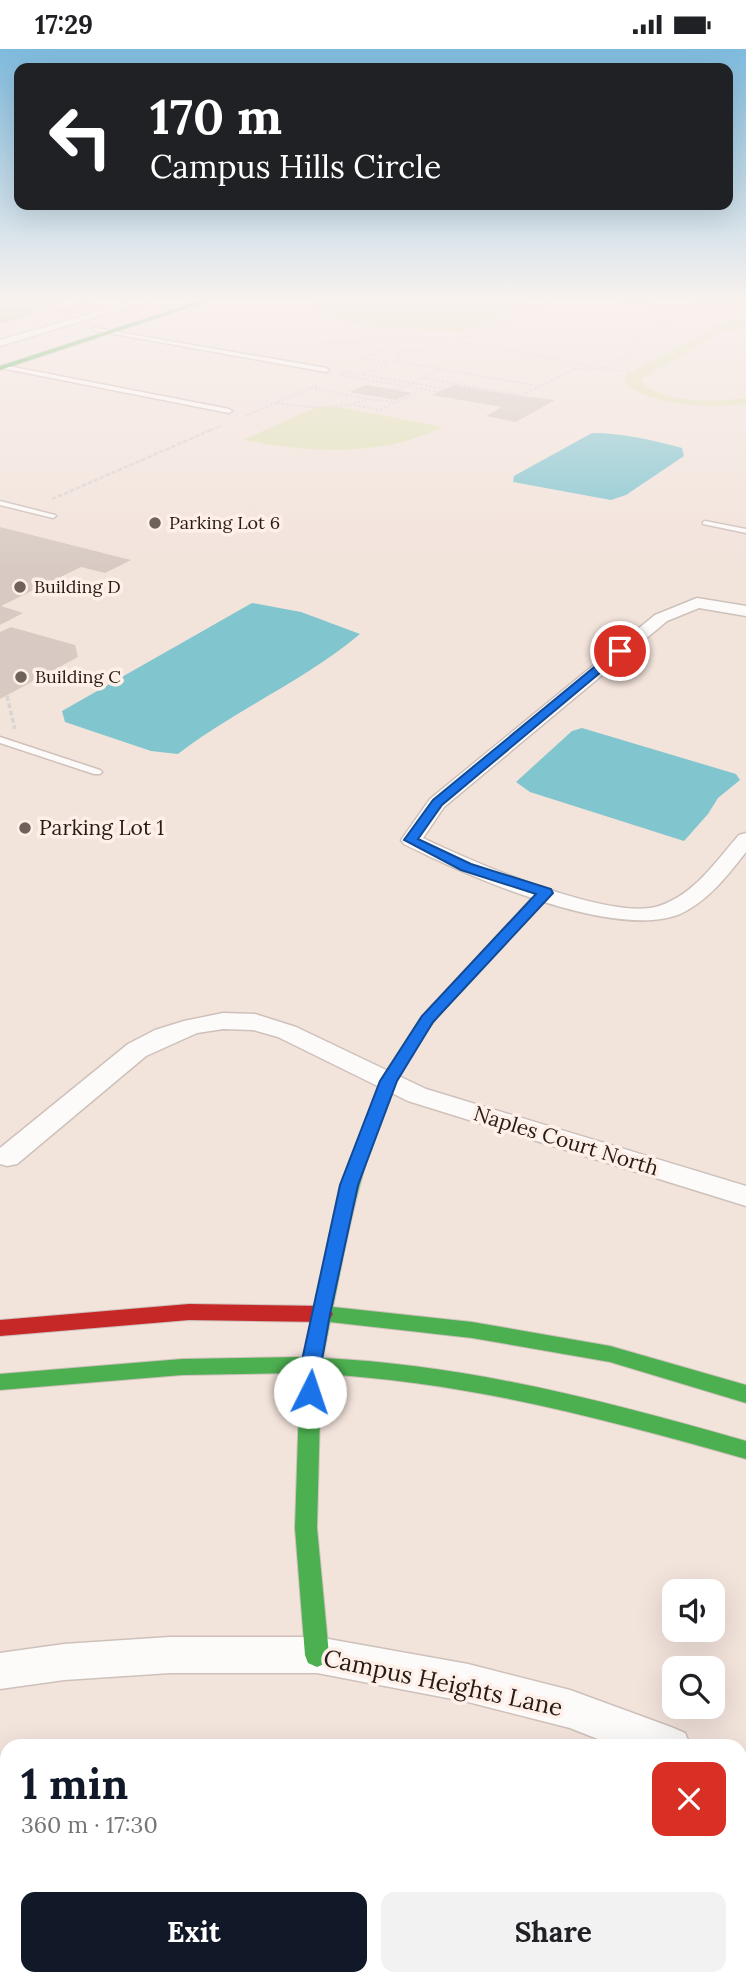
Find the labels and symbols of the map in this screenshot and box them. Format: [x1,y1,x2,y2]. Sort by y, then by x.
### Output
place label: Parking Lot 6 [169,511,280,534]
marker: Parking Lot 6 [147,515,163,531]
place label: Building D [34,575,121,598]
marker: Building D [12,579,28,595]
pin [590,621,650,681]
place label: Building C [35,665,121,688]
marker: Building C [13,669,29,685]
place label: Parking Lot 1 [39,814,164,841]
marker: Parking Lot 1 [17,820,33,836]
street label: Naples Court North [470,1100,662,1182]
position arrow [273,1355,347,1429]
street label: Campus Heights Lane [321,1642,566,1723]

